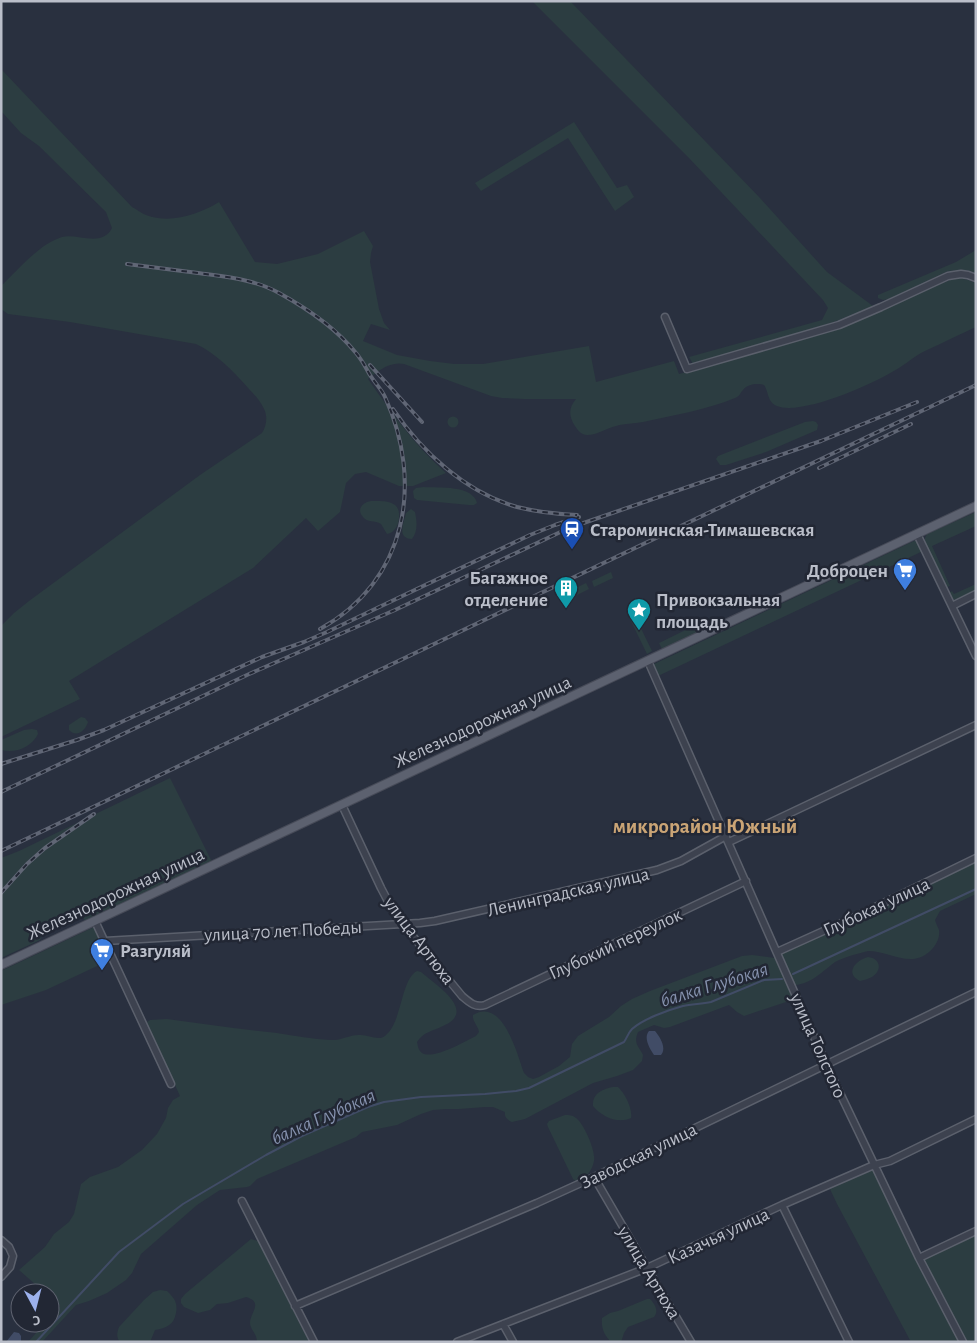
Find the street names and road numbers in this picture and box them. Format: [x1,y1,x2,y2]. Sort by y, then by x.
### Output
street label: Железнодорожная улица [391,673,575,772]
street label: Железнодорожная улица [24,845,208,944]
street label: Ленинградская улица [486,865,651,920]
street label: Глубокая улица [820,874,933,940]
street label: улица Артюха [379,893,458,989]
street label: Глубокий переулок [546,905,685,983]
street label: улица 70 лет Победы [203,918,362,945]
street label: улица Толстого [786,989,849,1101]
street label: Заводская улица [577,1120,700,1193]
street label: Казачья улица [665,1204,773,1268]
street label: улица Артюха [613,1222,684,1323]

